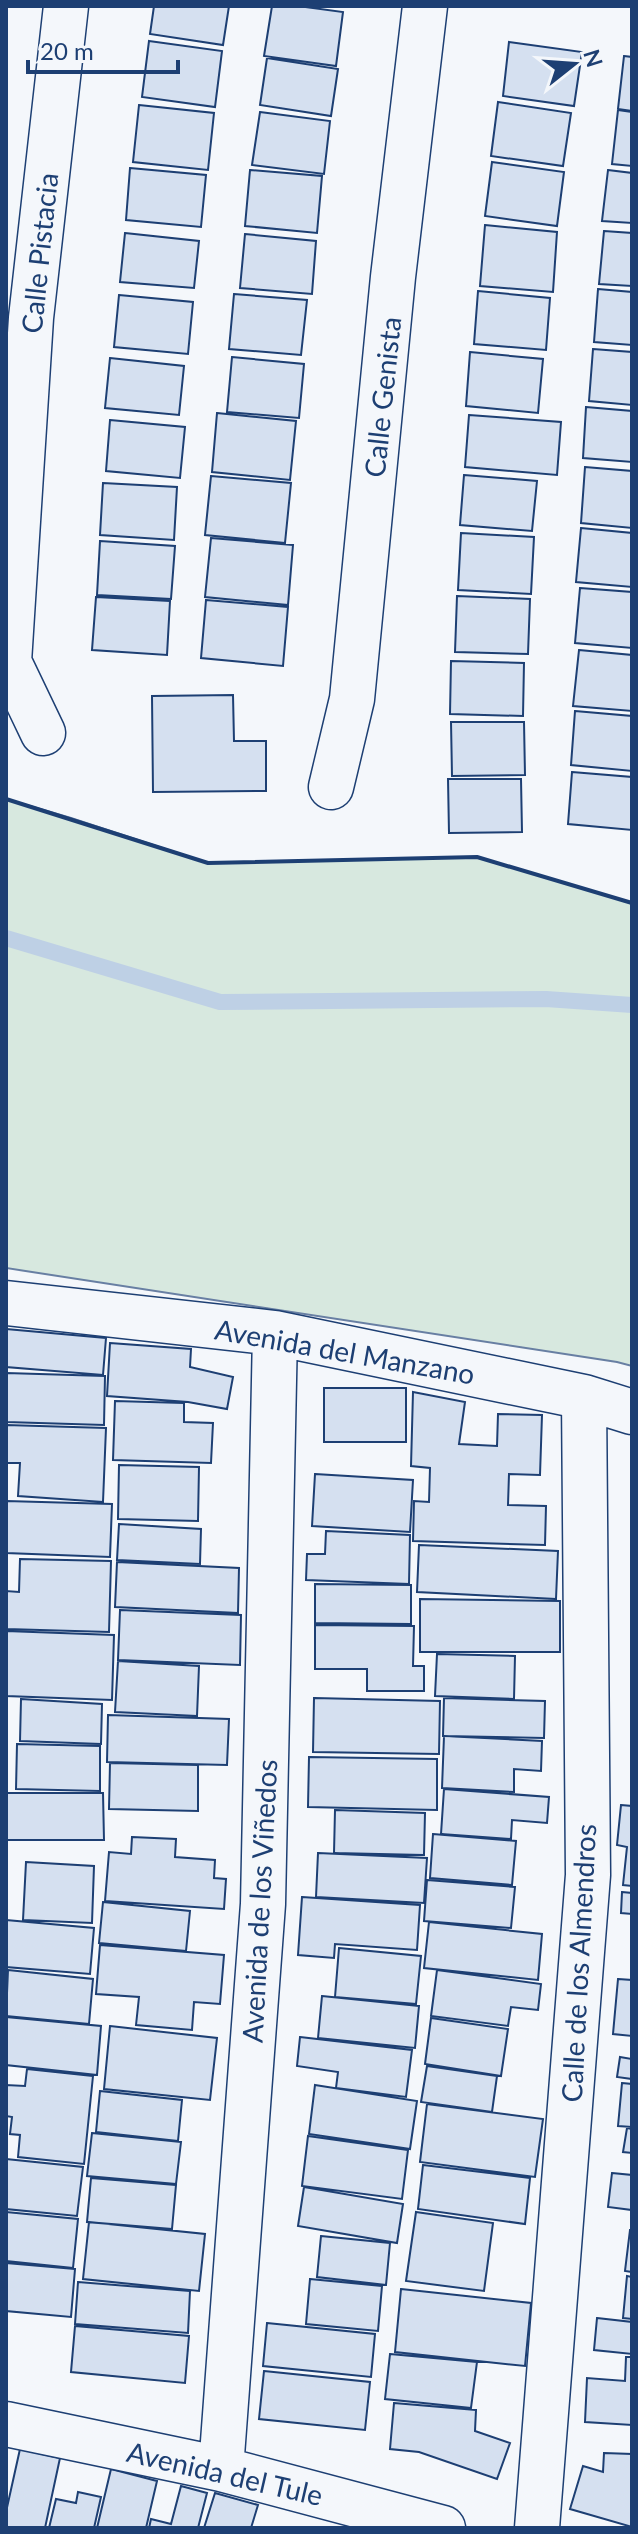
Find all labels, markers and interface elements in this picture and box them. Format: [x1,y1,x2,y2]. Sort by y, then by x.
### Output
scale bar [28,24,178,74]
north arrow [534,24,614,104]
text: 20 m [40,36,94,65]
text: N [578,46,609,70]
street label: Calle Pistacia [14,171,64,335]
street label: Calle Genista [357,315,407,479]
street label: Avenida del Manzano [212,1311,478,1391]
street label: Avenida de los Viñedos [235,1758,283,2044]
street label: Calle de los Almendros [554,1823,602,2103]
street label: Avenida del Tule [124,2434,326,2512]

